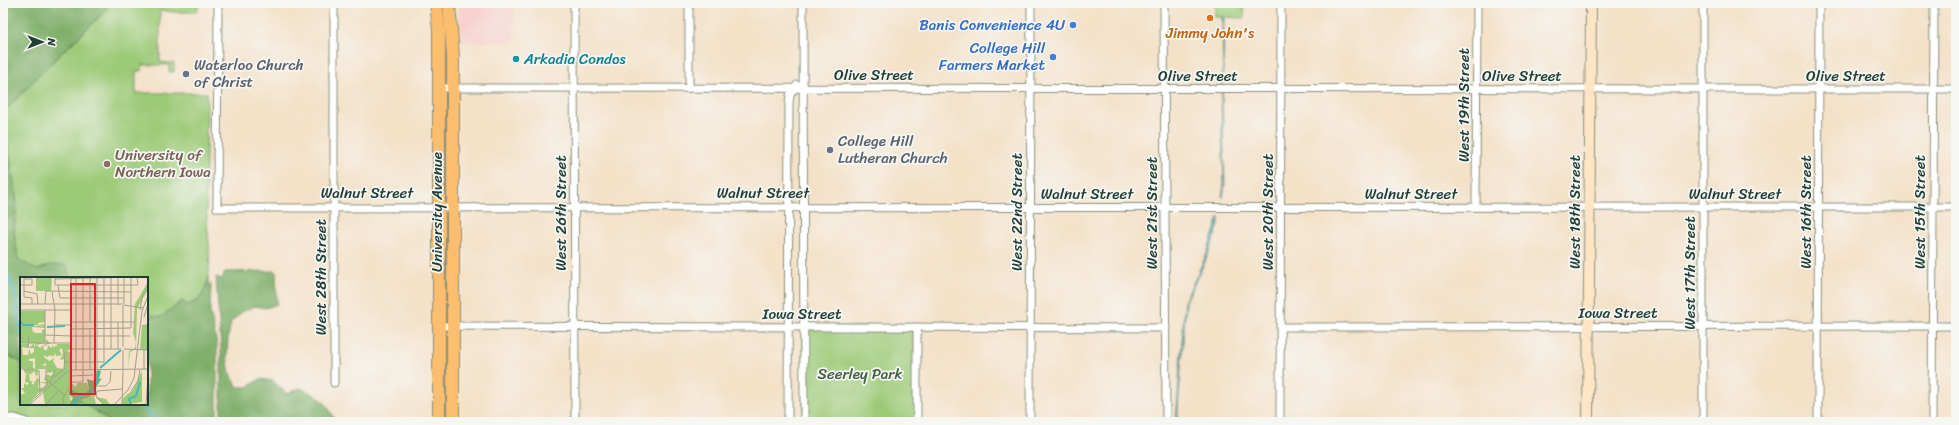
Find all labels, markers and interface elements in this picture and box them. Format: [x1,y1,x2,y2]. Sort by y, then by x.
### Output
place label: Banis Convenience 4U [919,12,1066,38]
marker: Jimmy John's [1205,13,1215,23]
marker: Banis Convenience 4U [1068,20,1078,30]
place label: Jimmy John's [1165,20,1255,46]
north arrow [22,22,62,62]
place label: College Hill Farmers Market [939,35,1046,78]
text: N [42,37,61,46]
place label: Arkadia Condos [523,46,627,72]
street label: West 19th Street [1451,47,1477,162]
place label: Waterloo Church of Christ [194,52,304,95]
marker: College Hill Farmers Market [1048,52,1058,62]
marker: Arkadia Condos [511,54,521,64]
street label: Olive Street [834,62,914,88]
street label: Olive Street [1158,63,1238,89]
street label: Olive Street [1482,63,1562,89]
street label: Olive Street [1806,63,1886,89]
marker: Waterloo Church of Christ [181,69,191,79]
place label: College Hill Lutheran Church [838,128,948,171]
place label: University of Northern Iowa [115,142,211,185]
marker: College Hill Lutheran Church [825,145,835,155]
street label: University Avenue [424,152,450,272]
street label: West 22nd Street [1004,153,1030,271]
street label: West 20th Street [1255,153,1281,270]
street label: West 15th Street [1907,154,1933,269]
street label: West 26th Street [548,155,574,271]
street label: West 18th Street [1562,155,1588,269]
street label: West 16th Street [1793,155,1819,269]
street label: West 21st Street [1139,156,1165,269]
marker: University of Northern Iowa [102,159,112,169]
street label: Walnut Street [321,180,414,206]
street label: Walnut Street [717,180,810,206]
street label: Walnut Street [1041,181,1134,207]
street label: Walnut Street [1365,181,1458,207]
street label: Walnut Street [1689,181,1782,207]
street label: West 17th Street [1677,216,1703,330]
street label: West 28th Street [308,218,334,335]
inset map [20,277,148,405]
street label: Iowa Street [1578,300,1658,326]
street label: Iowa Street [762,301,842,327]
park label: Seerley Park [818,361,902,387]

